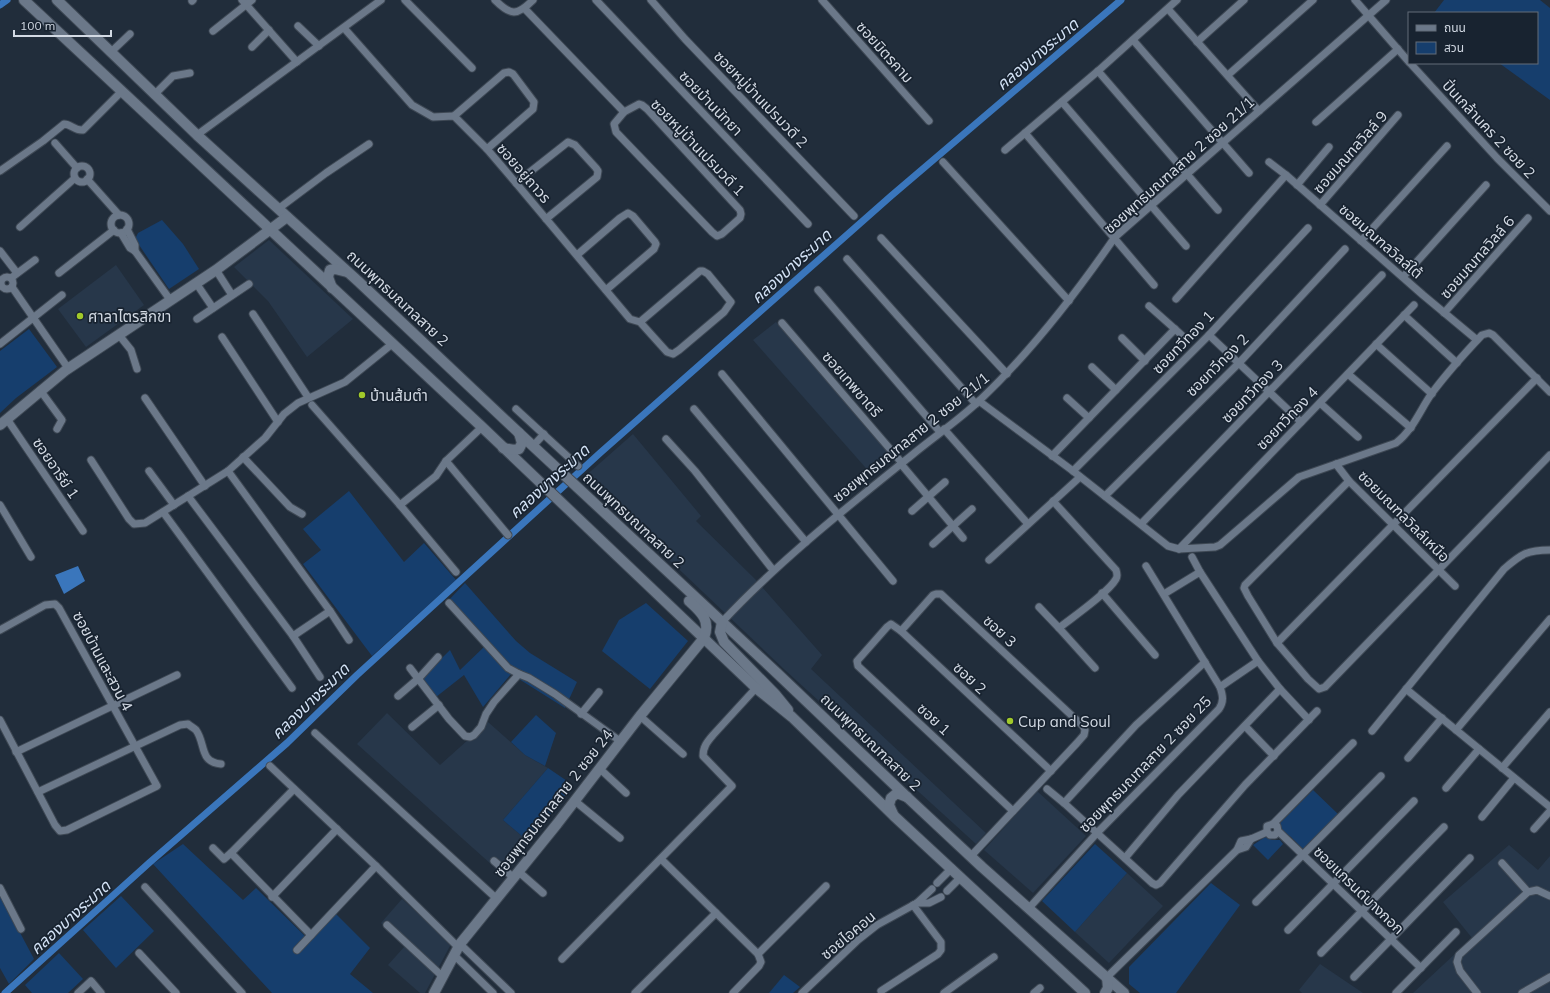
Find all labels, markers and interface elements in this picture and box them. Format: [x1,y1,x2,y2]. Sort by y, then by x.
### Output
scale bar [14,12,111,38]
legend [1408,12,1538,64]
water label: คลองบางระมาด [992,13,1083,94]
street label: ซอยมิตรคาม [852,17,918,87]
text: 100 m [20,18,55,33]
text: ถนน [1444,20,1466,35]
text: สวน [1444,40,1464,55]
street label: ซอยหมู่บ้านเปรมวดี 2 [710,46,812,152]
street label: ซอยบ้านนัทยา [675,66,747,140]
street label: ปิ่นเกล้านคร 2 ซอย 2 [1439,76,1540,182]
street label: ซอยพุทธมณฑลสาย 2 ซอย 21/1 [1100,92,1258,238]
street label: ซอยหมู่บ้านเปรมวดี 1 [647,94,749,200]
street label: ซอยมณฑลวิลล์ 9 [1309,106,1391,198]
street label: ซอยอยู่ถาวร [493,139,555,207]
street label: ซอยมณฑลวิลล์ใต้ [1335,199,1427,283]
street label: ซอยมณฑลวิลล์ 6 [1436,211,1518,303]
water label: คลองบางระมาด [747,224,836,307]
street label: ถนนพุทธมณฑลสาย 2 [343,246,453,350]
street label: ซอยทวีทอง 1 [1148,306,1218,378]
place label: ศาลาไตรสิกขา [88,307,171,326]
marker: ศาลาไตรสิกขา [75,311,85,321]
street label: ซอยทวีทอง 2 [1182,330,1252,400]
street label: ซอยเทพชาตรี [818,347,886,421]
street label: ซอยทวีทอง 3 [1217,355,1287,427]
street label: ซอยพุทธมณฑลสาย 2 ซอย 21/1 [829,368,993,506]
street label: ซอยทวีทอง 4 [1252,382,1322,454]
place label: บ้านส้มตำ [370,386,428,405]
marker: บ้านส้มตำ [357,390,367,400]
street label: ซอยอารีย์ 1 [29,434,83,502]
water label: คลองบางระมาด [505,439,594,522]
street label: ซอยมณฑลวิลล์เหนือ [1354,466,1454,566]
street label: ถนนพุทธมณฑลสาย 2 [579,468,689,572]
street label: ซอยบ้านและสวน 4 [69,608,137,714]
street label: ซอย 3 [979,611,1021,651]
water label: คลองบางระมาด [267,658,354,743]
street label: ซอย 2 [949,658,991,698]
street label: ถนนพุทธมณฑลสาย 2 [817,689,925,795]
street label: ซอยพุทธมณฑลสาย 2 ซอย 25 [1075,692,1215,836]
street label: ซอย 1 [913,699,955,739]
place label: Cup and Soul [1018,712,1111,731]
marker: Cup and Soul [1005,716,1015,726]
street label: ซอยพุทธมณฑลสาย 2 ซอย 24 [489,725,617,881]
street label: ซอยแกรนด์บางกอก [1310,842,1408,938]
water label: คลองบางระมาด [26,875,115,958]
street label: ซอยไอคอน [817,907,879,963]

